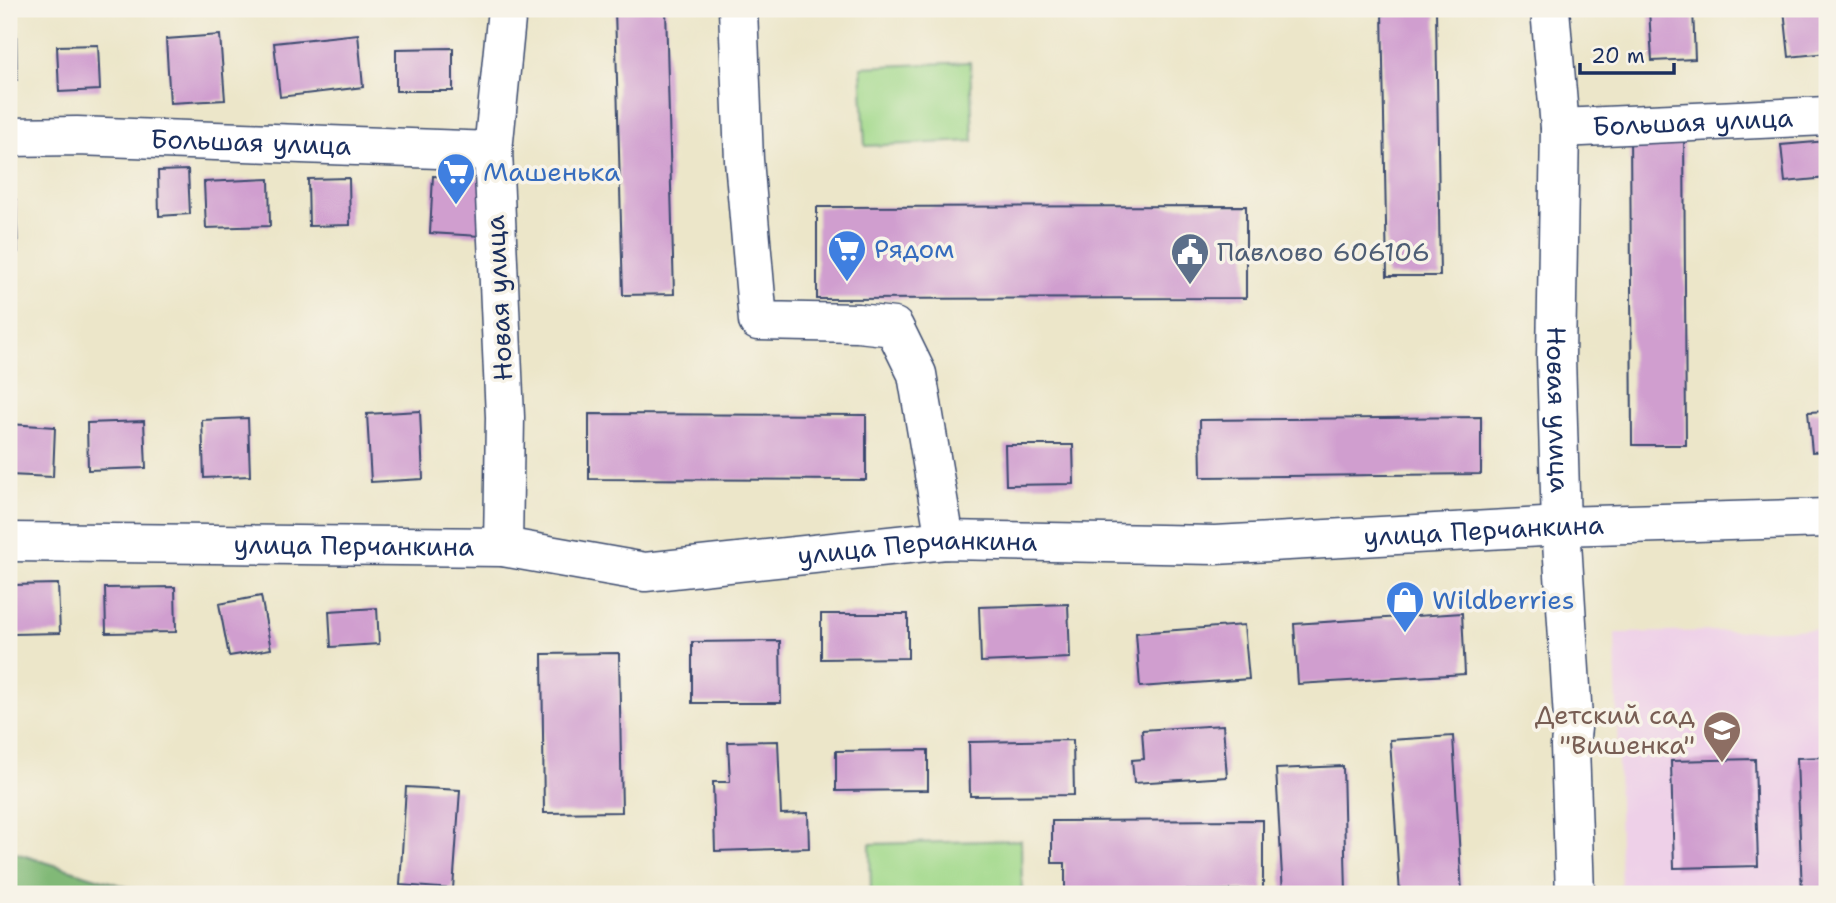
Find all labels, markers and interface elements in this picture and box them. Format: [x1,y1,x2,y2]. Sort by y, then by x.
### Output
scale bar [1580,32,1675,76]
text: 20 m [1591,42,1645,70]
street label: Большая улица [1592,100,1794,144]
street label: Большая улица [150,121,352,163]
supermarket icon: Машенька [435,151,477,206]
place label: Машенька [483,154,620,189]
street label: Новая улица [477,214,520,382]
supermarket icon: Рядом [826,228,868,283]
place label: Рядом [874,231,954,266]
public building icon: Павлово 606106 [1169,231,1211,286]
place label: Павлово 606106 [1217,234,1430,269]
street label: Новая улица [1539,326,1578,493]
street label: улица Перчанкина [1363,507,1604,554]
street label: улица Перчанкина [796,522,1038,573]
street label: улица Перчанкина [233,526,474,564]
shop icon: Wildberries [1384,579,1426,634]
place label: Wildberries [1432,582,1575,617]
place label: Детский сад "Вишенка" [1535,697,1696,762]
school or university icon: Детский сад "Вишенка" [1701,709,1743,764]

